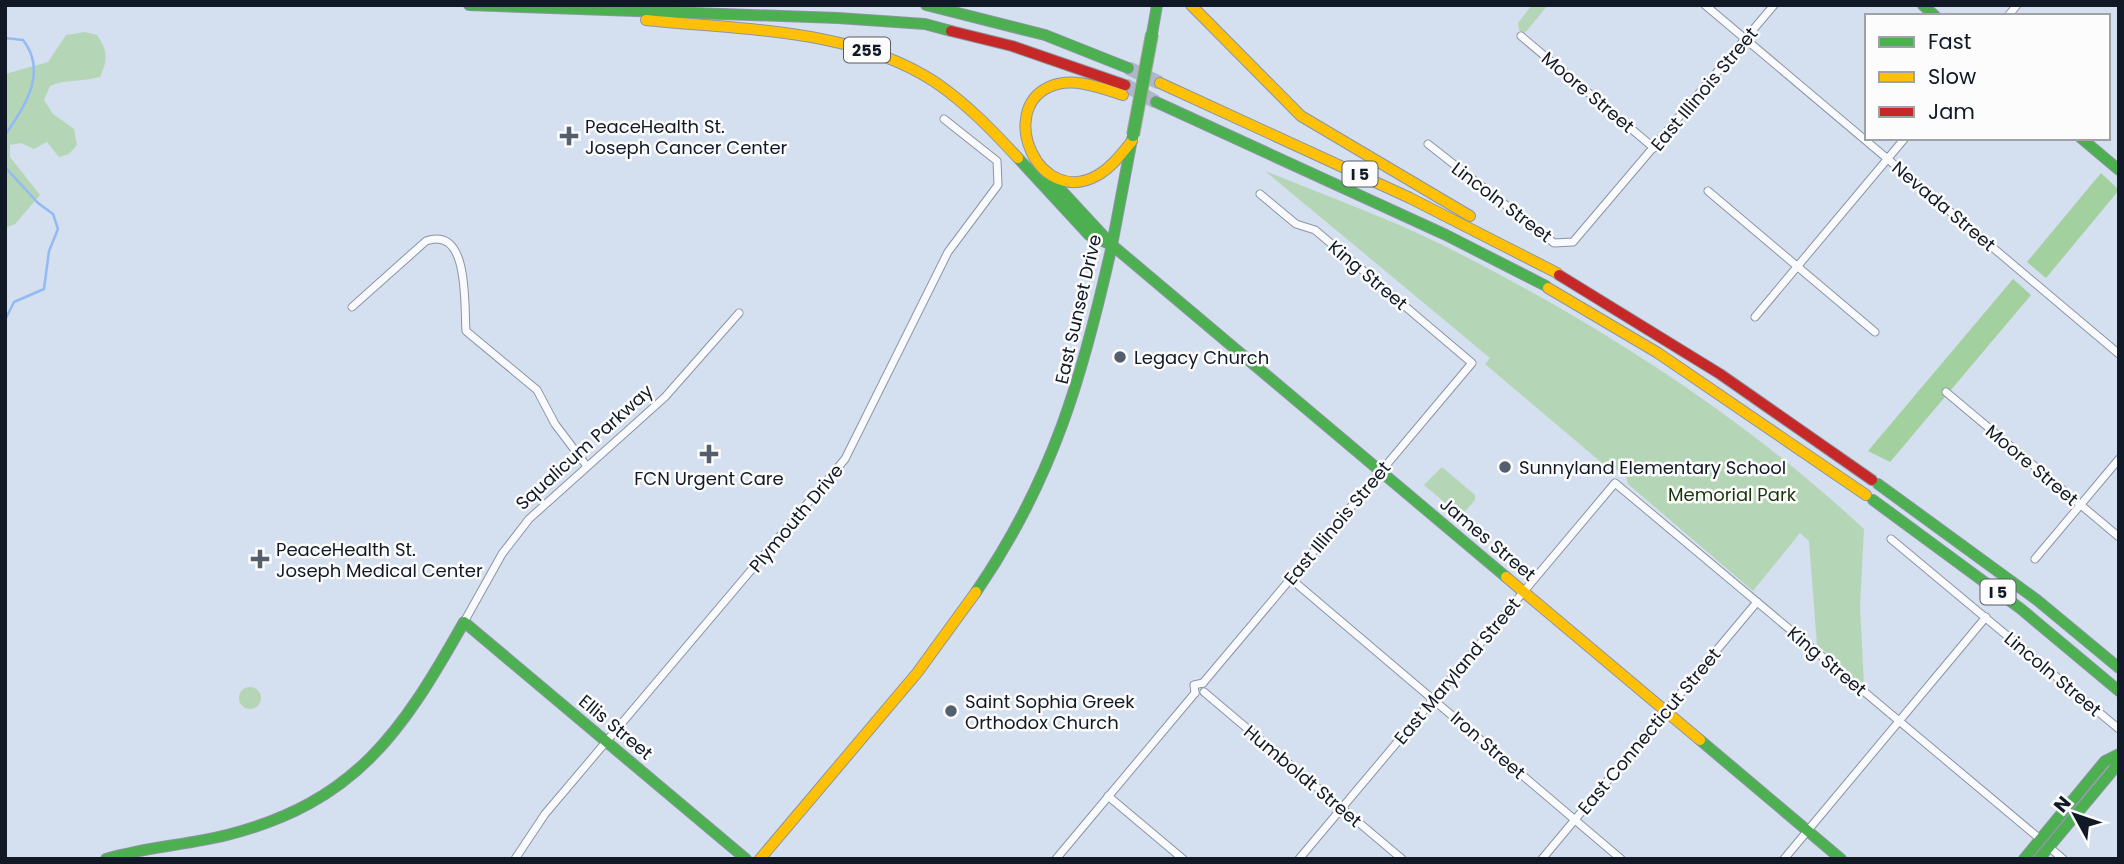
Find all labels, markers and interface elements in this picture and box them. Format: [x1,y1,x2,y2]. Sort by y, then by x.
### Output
legend [1865,14,2110,140]
street label: East Illinois Street [1645,22,1763,156]
text: Fast [1928,27,1971,56]
road number: 255 [844,38,890,62]
street label: Moore Street [1536,46,1640,138]
text: Slow [1928,62,1976,91]
text: Jam [1928,97,1975,126]
place label: PeaceHealth St. Joseph Cancer Center [585,114,788,160]
marker: PeaceHealth St. Joseph Cancer Center [559,126,579,146]
street label: Nevada Street [1887,155,2001,257]
street label: Lincoln Street [1447,156,1557,248]
road number: I 5 [1342,162,1378,186]
street label: East Sunset Drive [1049,232,1107,386]
street label: King Street [1323,234,1413,316]
place label: Legacy Church [1134,345,1269,370]
marker: Legacy Church [1112,349,1128,365]
street label: Squalicum Parkway [510,379,658,515]
street label: Moore Street [1980,419,2084,511]
marker: FCN Urgent Care [699,444,719,464]
place label: Sunnyland Elementary School [1519,455,1786,480]
street label: East Illinois Street [1278,456,1396,590]
street label: Plymouth Drive [743,458,849,578]
marker: Sunnyland Elementary School [1497,459,1513,475]
place label: FCN Urgent Care [634,466,784,491]
park label: Memorial Park [1668,482,1797,507]
street label: James Street [1435,491,1541,587]
place label: PeaceHealth St. Joseph Medical Center [276,537,483,583]
marker: PeaceHealth St. Joseph Medical Center [250,549,270,569]
road number: I 5 [1980,580,2016,604]
street label: East Maryland Street [1388,592,1526,750]
street label: King Street [1782,620,1872,702]
street label: Lincoln Street [1999,626,2107,722]
street label: East Connecticut Street [1572,642,1726,820]
street label: Ellis Street [574,689,658,765]
place label: Saint Sophia Greek Orthodox Church [965,689,1135,735]
marker: Saint Sophia Greek Orthodox Church [943,703,959,719]
street label: Iron Street [1445,705,1531,785]
street label: Humboldt Street [1239,719,1367,833]
north arrow [2040,780,2110,850]
text: N [2047,790,2077,819]

